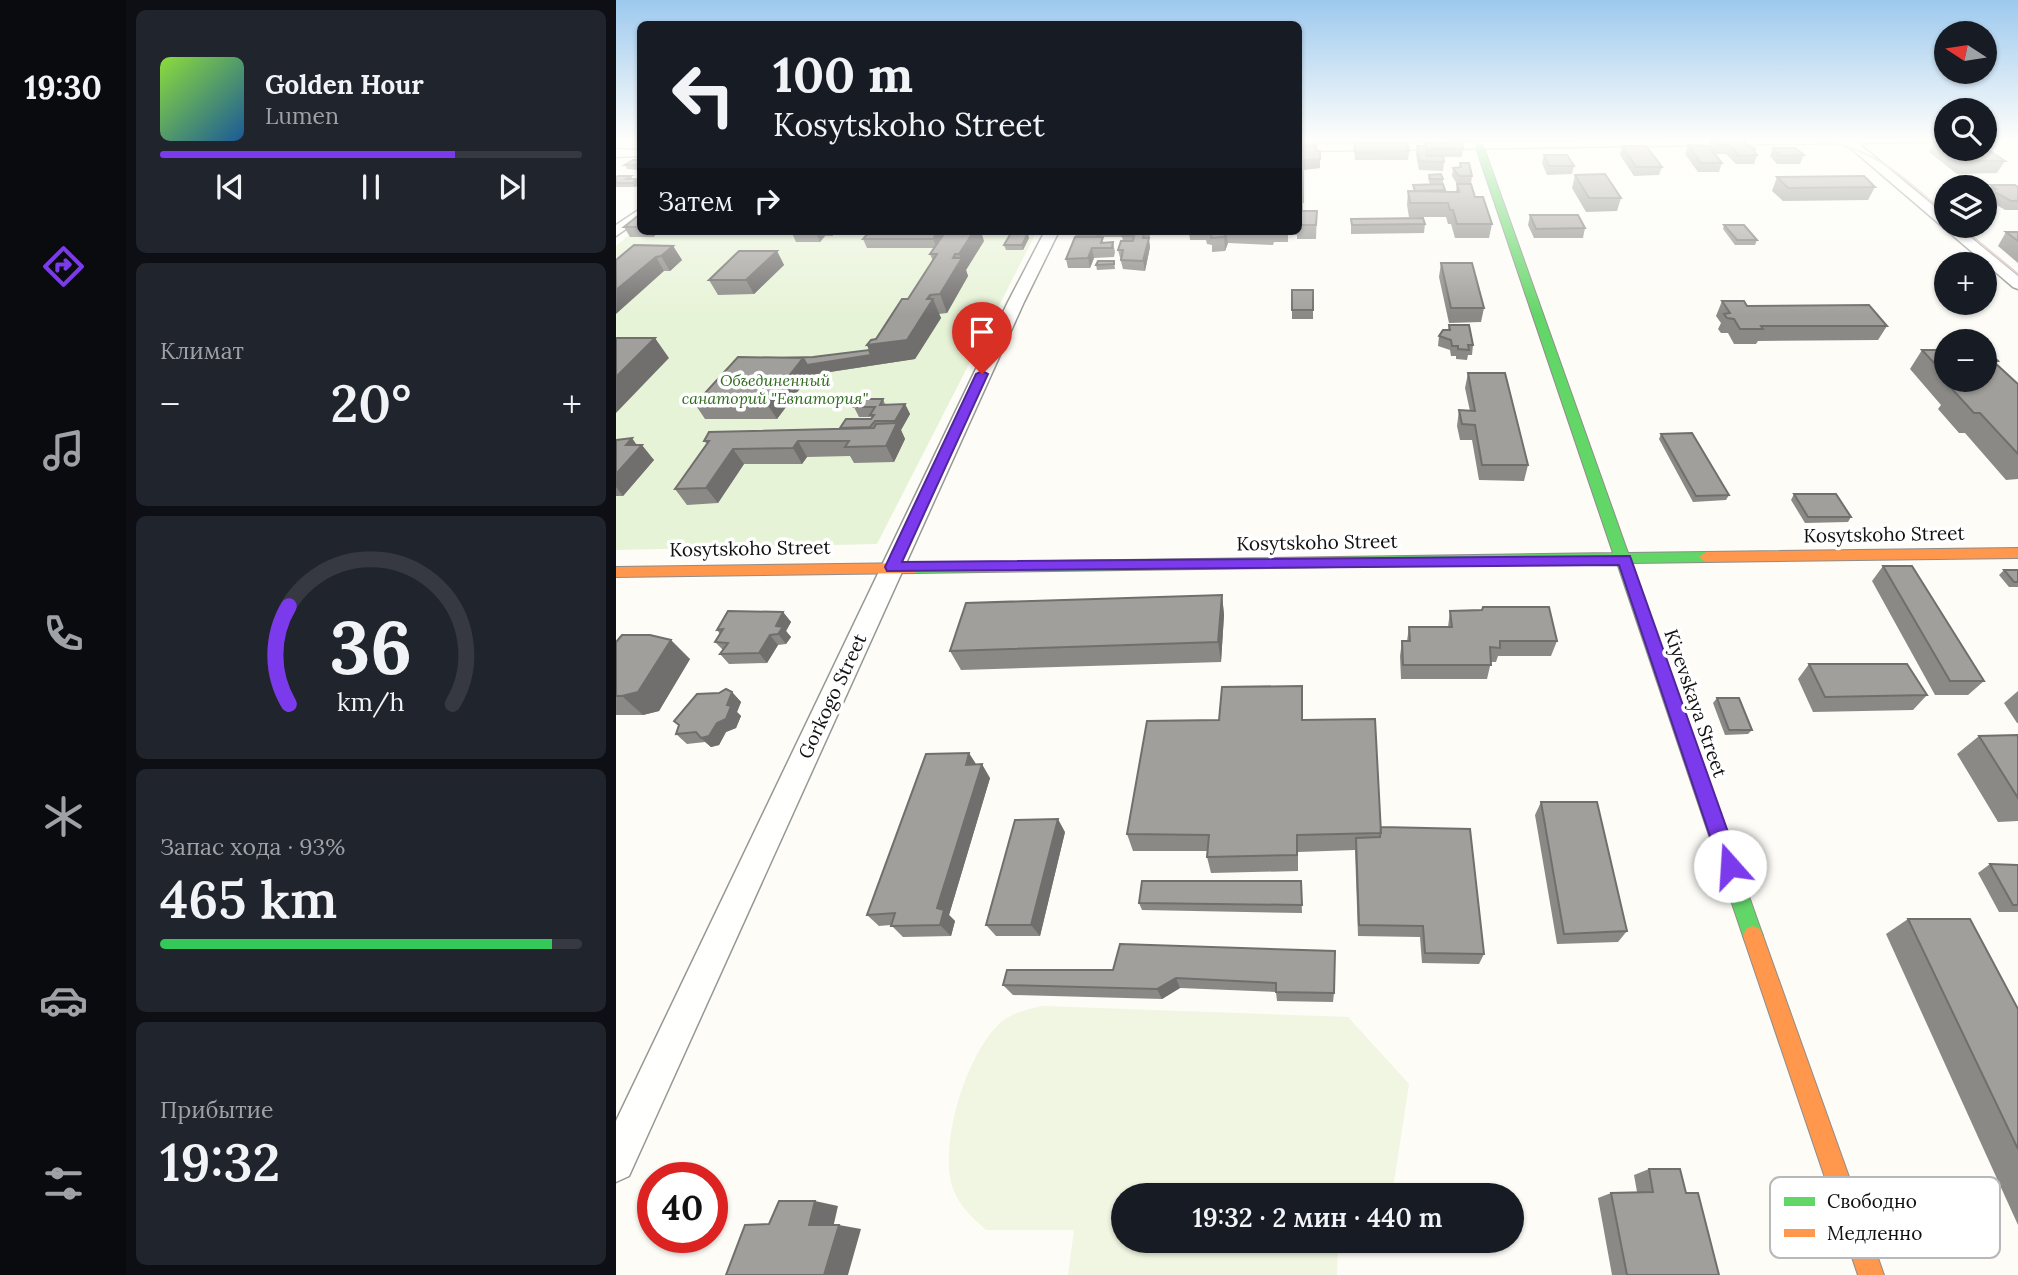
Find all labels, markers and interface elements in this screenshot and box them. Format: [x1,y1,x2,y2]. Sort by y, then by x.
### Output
north arrow [1934,21,1997,84]
map controls [1934,21,1997,392]
text: 100 m [773,43,913,105]
icon: left [658,49,749,140]
text: 19:30 [24,67,102,108]
text: Golden Hour [265,68,424,101]
button: search [1934,98,1997,161]
text: Lumen [265,101,339,130]
text: Kosytskoho Street [773,104,1045,145]
icon: previous [211,168,249,206]
icon: pause [352,168,390,206]
icon: next [493,168,531,206]
button: layers [1934,175,1997,238]
icon: right [748,182,786,220]
text: Затем [658,185,734,218]
icon: directions [39,242,88,291]
button: + [1934,252,1997,315]
pin [952,302,1012,374]
icon: arrive [963,313,1001,351]
button: − [1934,329,1997,392]
text: Климат [160,336,244,365]
text: 20° [331,370,411,436]
park label: Объединенный санаторий "Евпатория" [682,370,869,408]
text: − [160,380,180,428]
text: + [562,380,582,428]
icon: music [39,426,88,475]
street label: Kosytskoho Street [1803,521,1966,547]
street label: Kosytskoho Street [1236,529,1399,555]
street label: Kosytskoho Street [669,535,832,561]
text: 36 [330,601,412,694]
icon: phone [39,609,88,658]
street label: Kiyevskaya Street [1659,626,1733,781]
street label: Gorkogo Street [793,629,872,762]
text: km/h [337,685,405,717]
icon: climate [39,792,88,841]
position arrow [1693,829,1767,903]
text: Запас хода · 93% [160,832,345,861]
text: 465 km [160,866,337,932]
icon: car [39,976,88,1025]
text: Прибытие [160,1095,274,1124]
text: 19:32 [160,1129,280,1195]
icon: filters [39,1159,88,1208]
speed limit sign: 40 [637,1162,728,1253]
legend [1770,1177,2000,1258]
text: Свободно [1827,1189,1917,1213]
text: 19:32 · 2 мин · 440 m [1193,1201,1442,1234]
text: Медленно [1827,1221,1922,1245]

